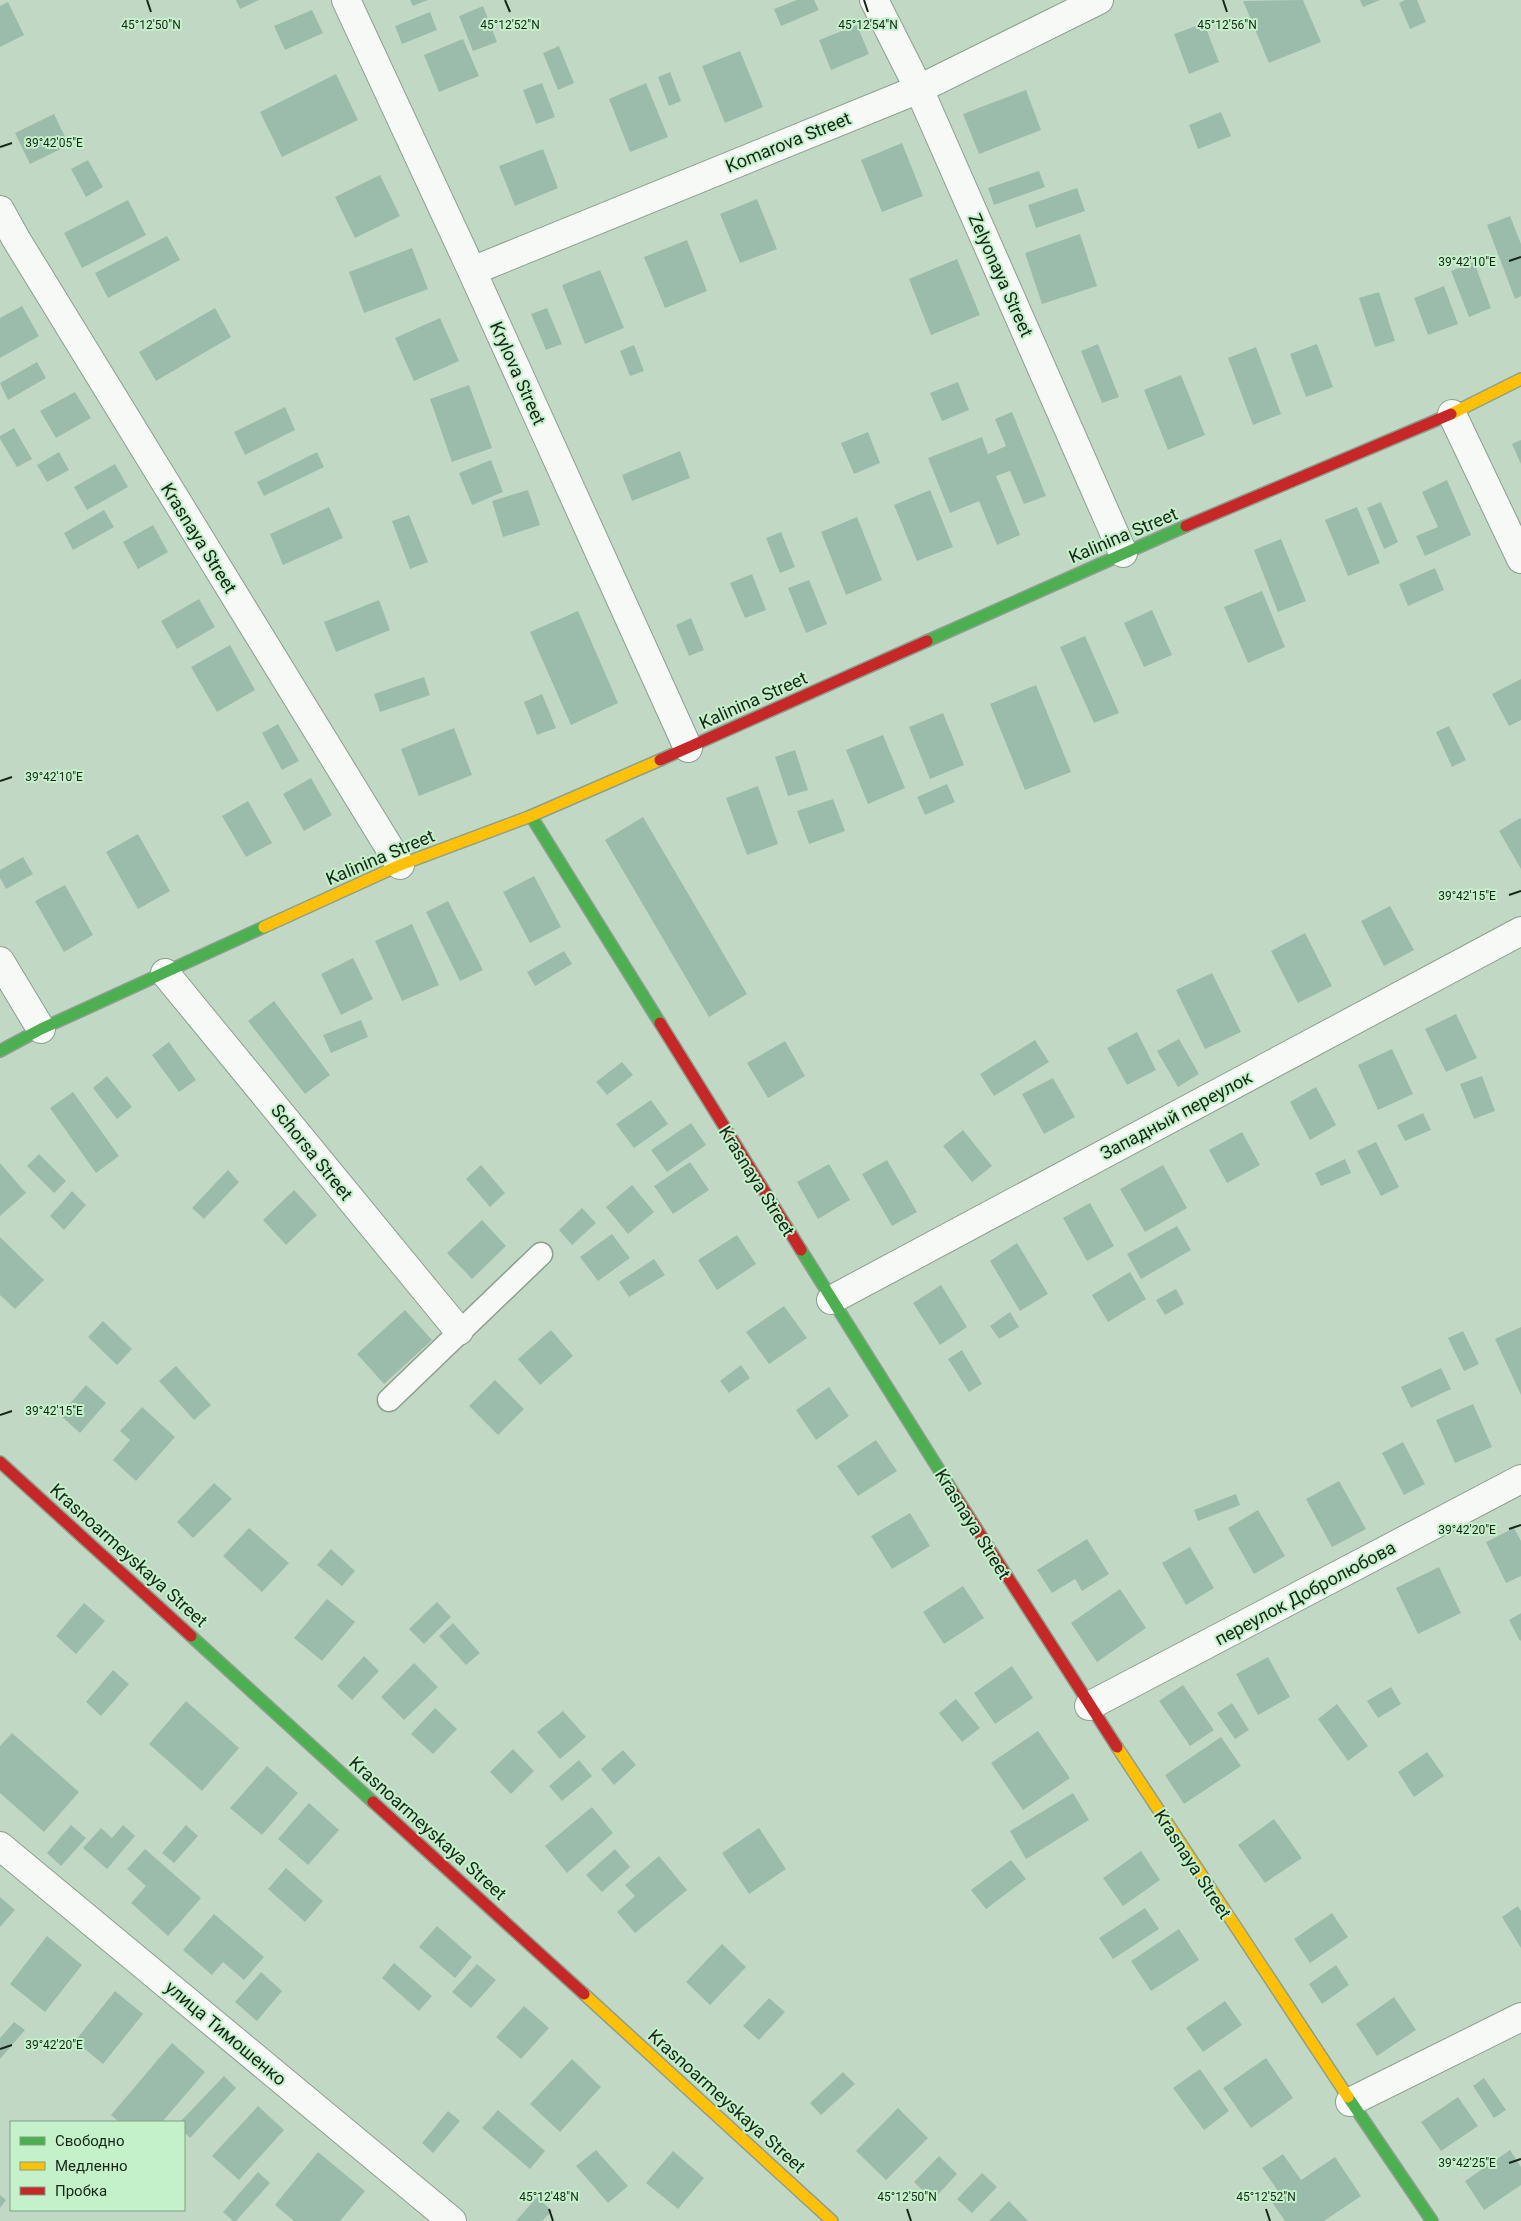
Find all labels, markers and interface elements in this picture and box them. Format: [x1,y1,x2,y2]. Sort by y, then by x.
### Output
text: 45°12'50"N [121,18,181,32]
text: 45°12'52"N [480,18,540,32]
text: 45°12'54"N [838,18,898,32]
text: 45°12'56"N [1197,18,1257,32]
street label: Komarova Street [722,107,854,177]
text: 39°42'05"E [25,136,83,150]
street label: Zelyonaya Street [964,210,1038,340]
text: 39°42'10"E [1438,255,1496,269]
street label: Krylova Street [486,318,550,428]
street label: Krasnaya Street [157,479,241,597]
street label: Kalinina Street [1066,503,1181,567]
street label: Kalinina Street [696,667,810,733]
text: 39°42'10"E [25,770,83,784]
street label: Kalinina Street [323,825,438,889]
text: 39°42'15"E [1438,889,1496,903]
street label: Западный переулок [1097,1066,1256,1164]
street label: Schorsa Street [267,1100,357,1204]
street label: Krasnaya Street [715,1122,799,1240]
text: 39°42'15"E [25,1404,83,1418]
street label: Krasnaya Street [931,1465,1015,1583]
street label: Krasnoarmeyskaya Street [46,1479,212,1631]
text: 39°42'20"E [1438,1523,1496,1537]
street label: переулок Добролюбова [1211,1536,1399,1650]
street label: Krasnoarmeyskaya Street [345,1752,511,1904]
street label: Krasnaya Street [1150,1806,1236,1923]
street label: улица Тимошенко [161,1976,291,2090]
street label: Krasnoarmeyskaya Street [644,2025,810,2177]
text: 39°42'20"E [25,2038,83,2052]
legend [10,2121,185,2211]
text: Свободно [55,2132,124,2150]
text: 39°42'25"E [1438,2156,1496,2170]
text: Медленно [55,2157,128,2175]
text: Пробка [55,2182,107,2200]
text: 45°12'48"N [519,2190,579,2204]
text: 45°12'50"N [877,2190,937,2204]
text: 45°12'52"N [1236,2190,1296,2204]

